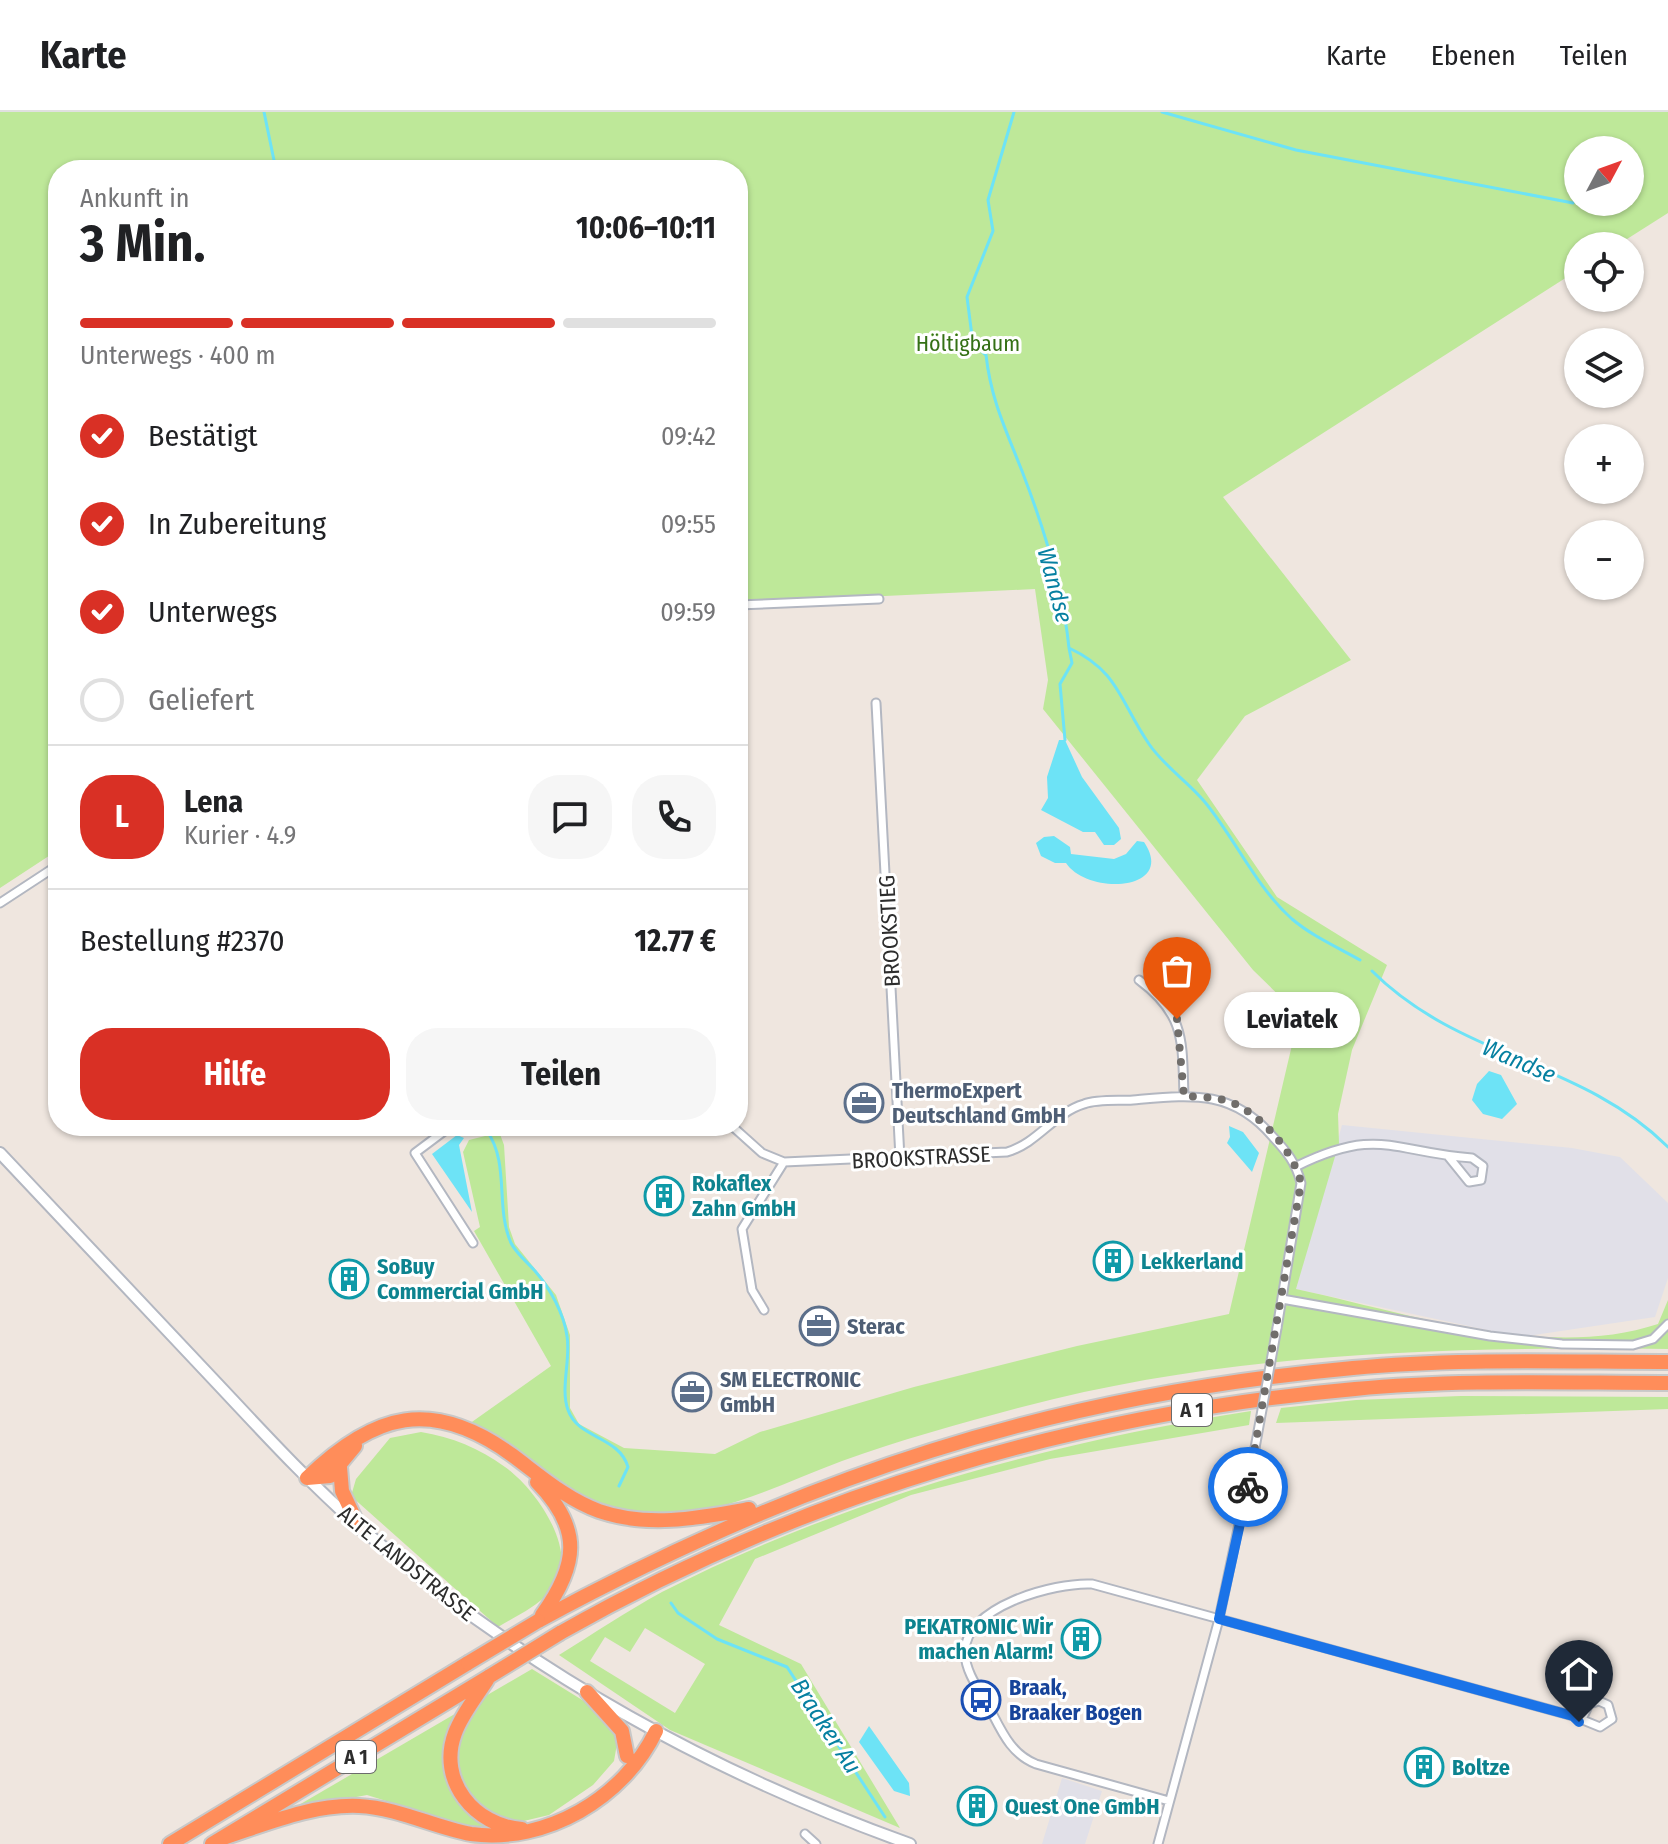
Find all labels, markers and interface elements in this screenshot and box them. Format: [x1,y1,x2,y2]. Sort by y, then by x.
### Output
text: Karte [40,32,127,78]
text: Karte [1326,39,1387,72]
text: Ebenen [1431,39,1516,72]
text: Teilen [1560,39,1628,72]
north arrow [1564,136,1644,216]
map controls [1564,136,1644,600]
text: Ankunft in [80,183,189,214]
text: 10:06–10:11 [576,210,716,246]
text: 3 Min. [80,212,205,275]
button: locate [1564,232,1644,312]
button: layers [1564,328,1644,408]
park label: Höltigbaum [916,330,1020,357]
text: Unterwegs · 400 m [80,340,276,371]
icon: check [80,414,124,458]
text: Bestätigt [148,418,258,454]
text: 09:42 [661,421,716,452]
button: + [1564,424,1644,504]
icon: check [80,502,124,546]
text: In Zubereitung [148,506,326,542]
text: 09:55 [661,509,716,540]
button: − [1564,520,1644,600]
water label: Wandse [1032,544,1078,626]
icon: check [80,590,124,634]
text: Unterwegs [148,594,277,630]
text: 09:59 [660,597,716,628]
text: Geliefert [148,682,254,718]
button: chat [528,775,612,859]
button: phone [632,775,716,859]
text: Lena [184,784,243,820]
text: L [115,799,129,835]
text: Kurier · 4.9 [184,820,296,851]
street label: BROOKSTIEG [873,874,906,988]
text: Bestellung #2370 [80,923,285,959]
text: 12.77 € [635,923,716,959]
pin [1143,937,1211,1019]
icon: bag [1155,949,1199,993]
callout: Leviatek [1225,991,1361,1047]
text: Leviatek [1246,1004,1338,1035]
button: Hilfe [80,1028,390,1120]
button: Teilen [406,1028,716,1120]
water label: Wandse [1478,1033,1560,1089]
place label: ThermoExpert Deutschland GmbH [892,1077,1066,1129]
office icon: ThermoExpert Deutschland GmbH [843,1082,885,1124]
street label: BROOKSTRASSE [851,1140,991,1175]
place label: Rokaflex Zahn GmbH [692,1170,796,1222]
building icon: Rokaflex Zahn GmbH [643,1175,685,1217]
building icon: Lekkerland [1092,1240,1134,1282]
place label: Lekkerland [1141,1248,1244,1275]
place label: SoBuy Commercial GmbH [377,1253,544,1305]
building icon: SoBuy Commercial GmbH [328,1258,370,1300]
office icon: Sterac [798,1305,840,1347]
place label: Sterac [847,1313,905,1340]
place label: SM ELECTRONIC GmbH [720,1366,862,1418]
office icon: SM ELECTRONIC GmbH [671,1371,713,1413]
road number: A 1 [1172,1394,1212,1426]
courier [1208,1447,1288,1527]
icon: bike [1226,1465,1270,1509]
street label: ALTE LANDSTRASSE [333,1500,481,1627]
place label: PEKATRONIC Wir machen Alarm! [904,1613,1054,1665]
building icon: PEKATRONIC Wir machen Alarm! [1060,1618,1102,1660]
pin [1545,1640,1613,1722]
icon: home [1557,1652,1601,1696]
water label: Braaker Au [785,1673,867,1779]
place label: Braak, Braaker Bogen [1009,1674,1142,1726]
bus stop icon: Braak, Braaker Bogen [960,1679,1002,1721]
road number: A 1 [336,1741,376,1773]
building icon: Boltze [1403,1746,1445,1788]
place label: Boltze [1452,1754,1510,1781]
building icon: Quest One GmbH [956,1785,998,1827]
place label: Quest One GmbH [1005,1793,1159,1820]

